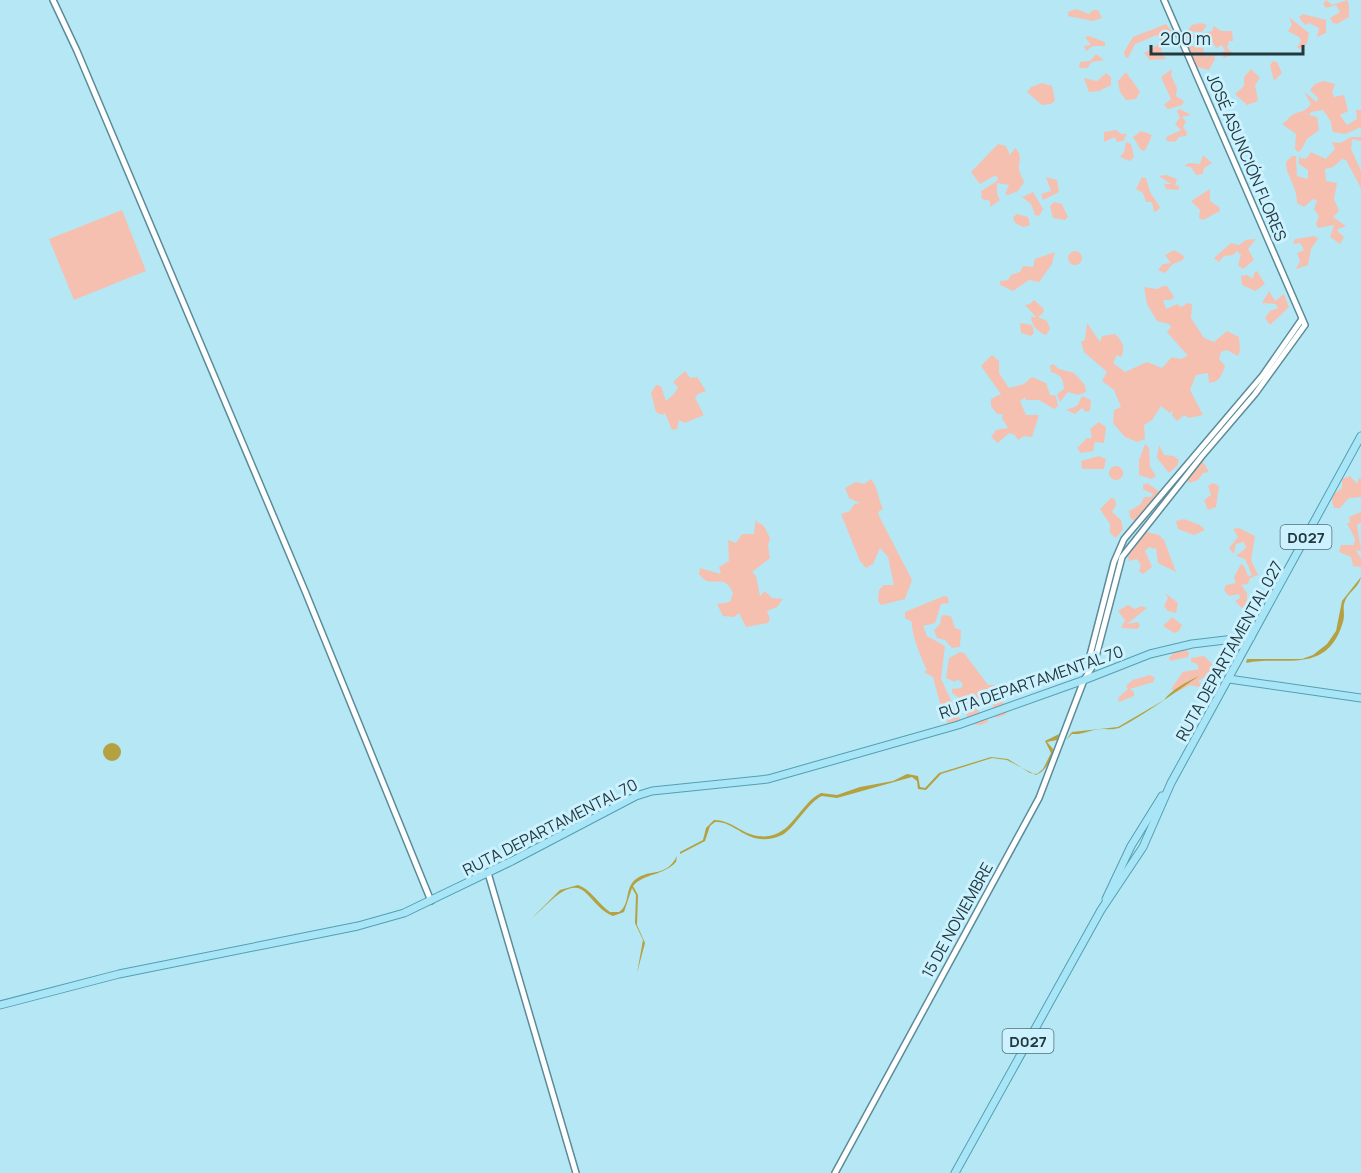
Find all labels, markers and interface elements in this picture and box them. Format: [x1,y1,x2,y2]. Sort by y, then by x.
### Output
scale bar [1151,18,1302,56]
text: 200 m [1160,26,1211,50]
street label: JOSÉ ASUNCIÓN FLORES [1202,70,1292,244]
road number: D027 [1280,525,1332,549]
street label: RUTA DEPARTAMENTAL 027 [1170,557,1288,745]
street label: RUTA DEPARTAMENTAL 70 [936,640,1126,724]
street label: RUTA DEPARTAMENTAL 70 [459,773,641,881]
street label: 15 DE NOVIEMBRE [916,858,998,982]
road number: D027 [1002,1029,1054,1053]

